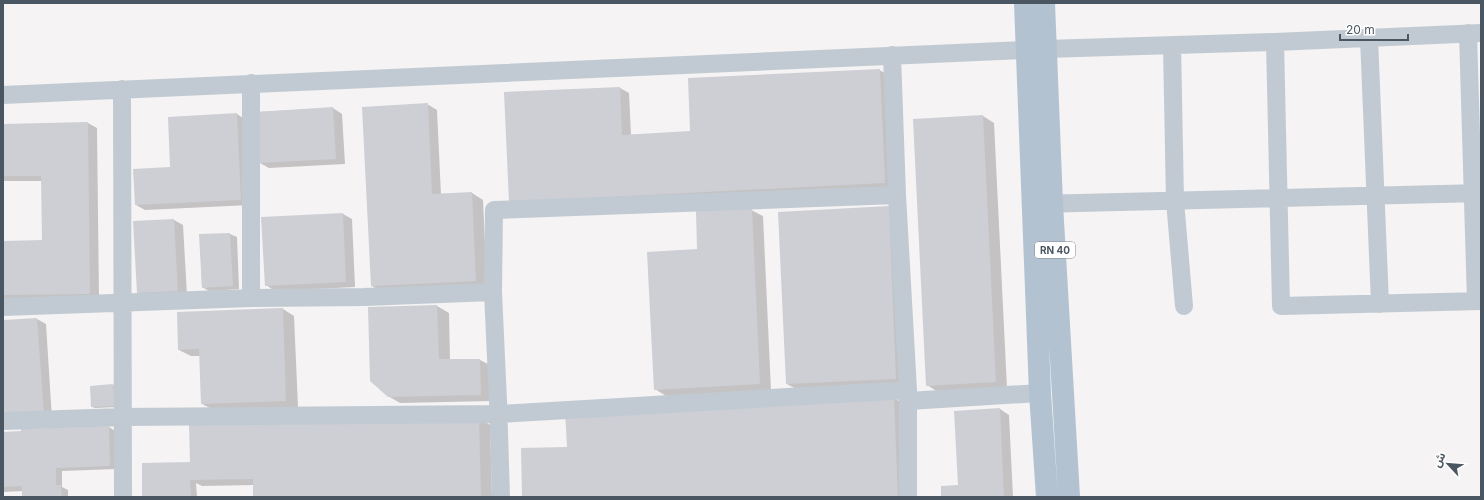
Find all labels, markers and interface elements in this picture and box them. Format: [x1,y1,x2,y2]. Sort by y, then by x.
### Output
scale bar [1340,16,1408,42]
text: 20 m [1346,22,1375,37]
road number: RN 40 [1035,242,1075,258]
north arrow [1428,444,1468,484]
text: ش [1429,450,1449,469]

